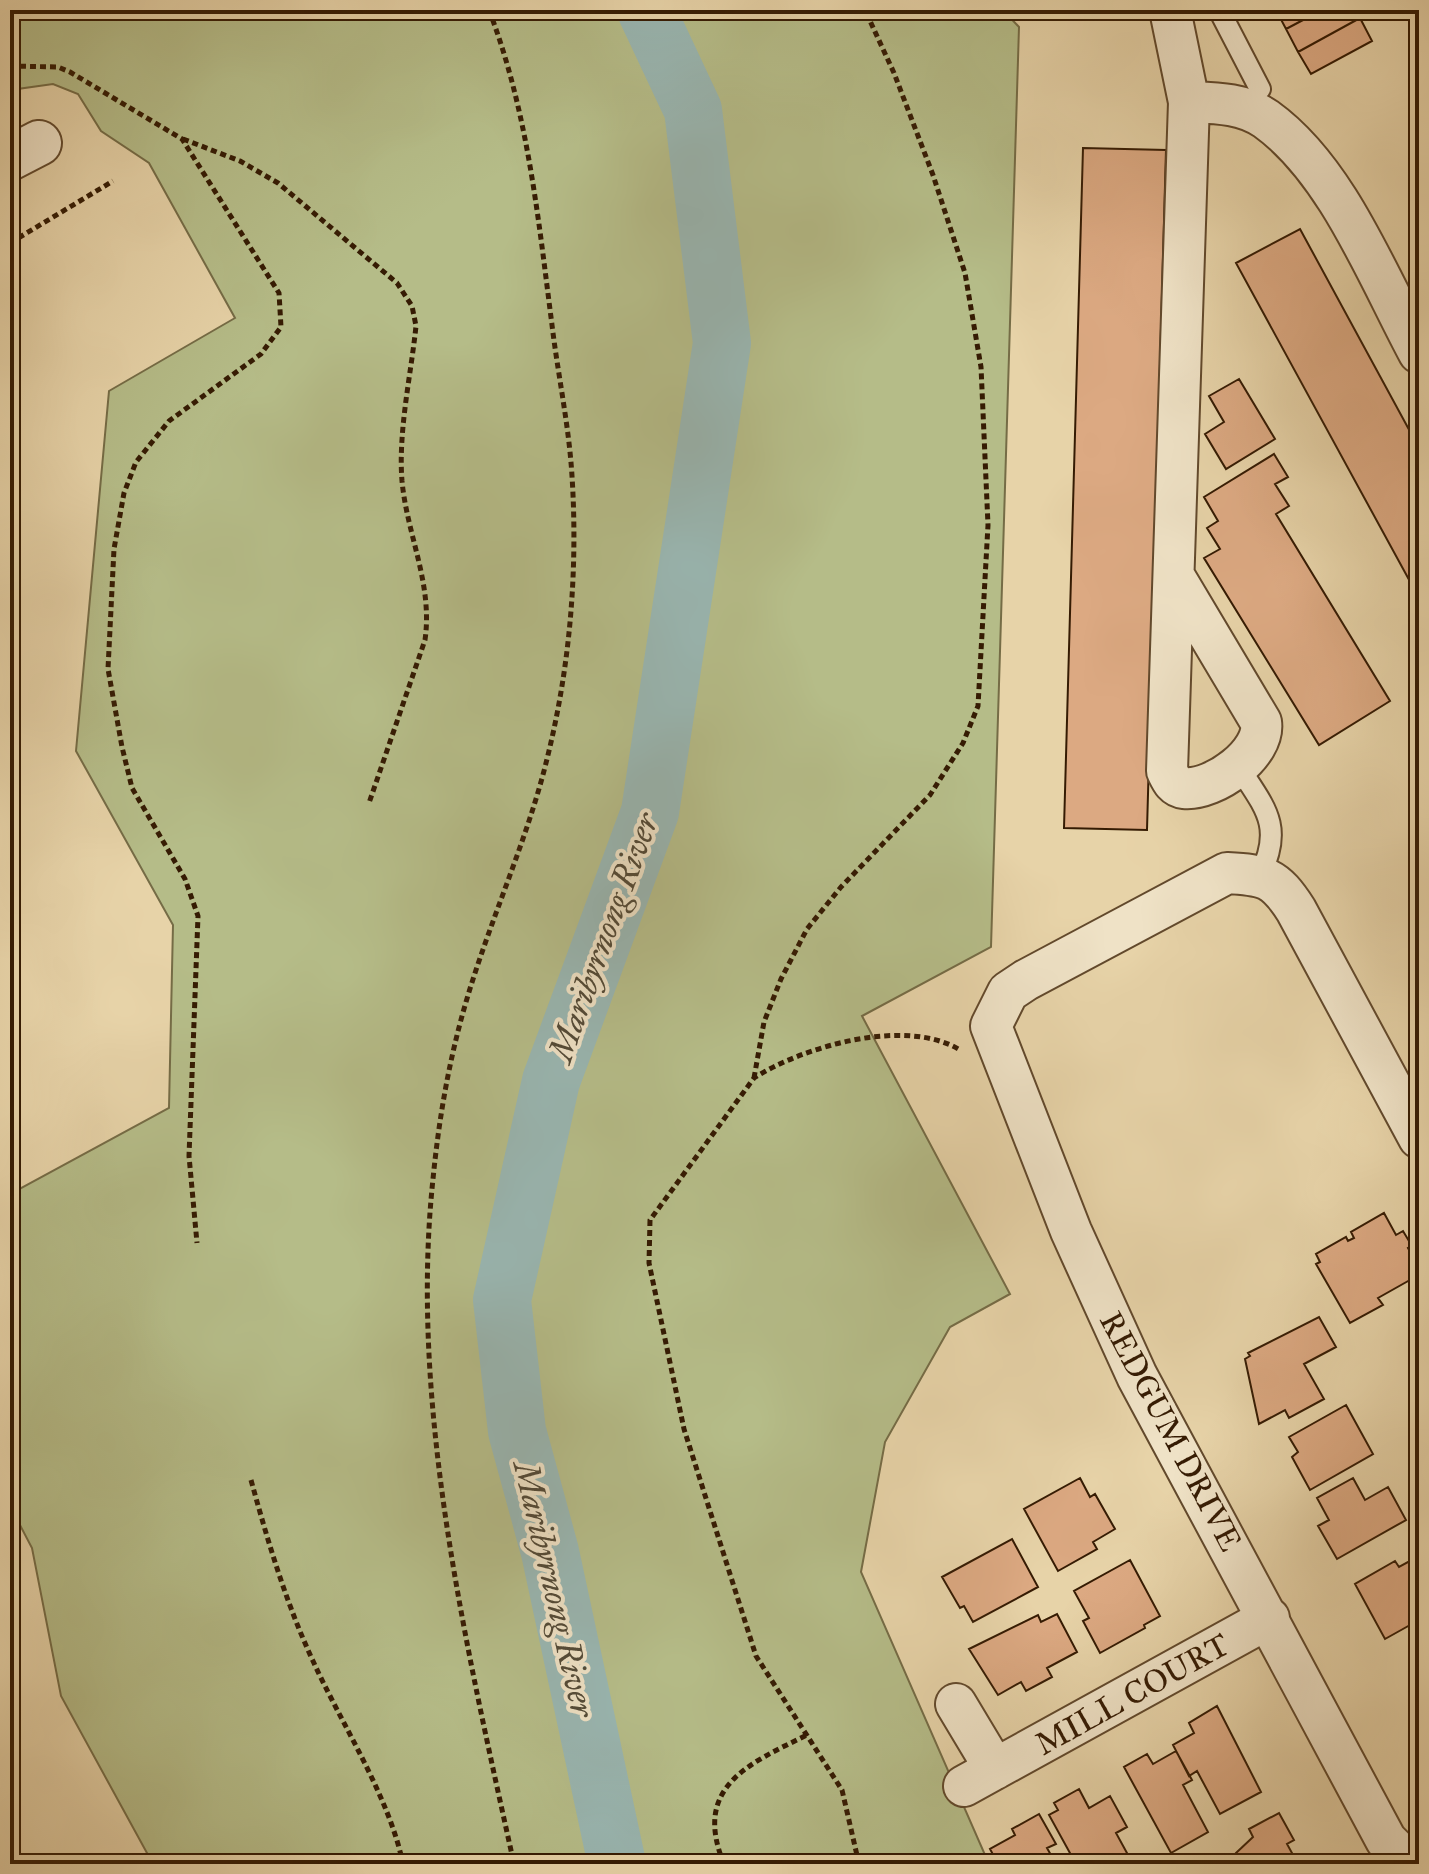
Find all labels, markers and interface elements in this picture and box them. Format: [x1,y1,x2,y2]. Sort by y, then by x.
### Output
water label: Maribyrnong River [539,806,668,1070]
street label: REDGUM DRIVE [1091,1305,1250,1558]
water label: Maribyrnong River [505,1454,604,1723]
street label: MILL COURT [1028,1625,1236,1764]

